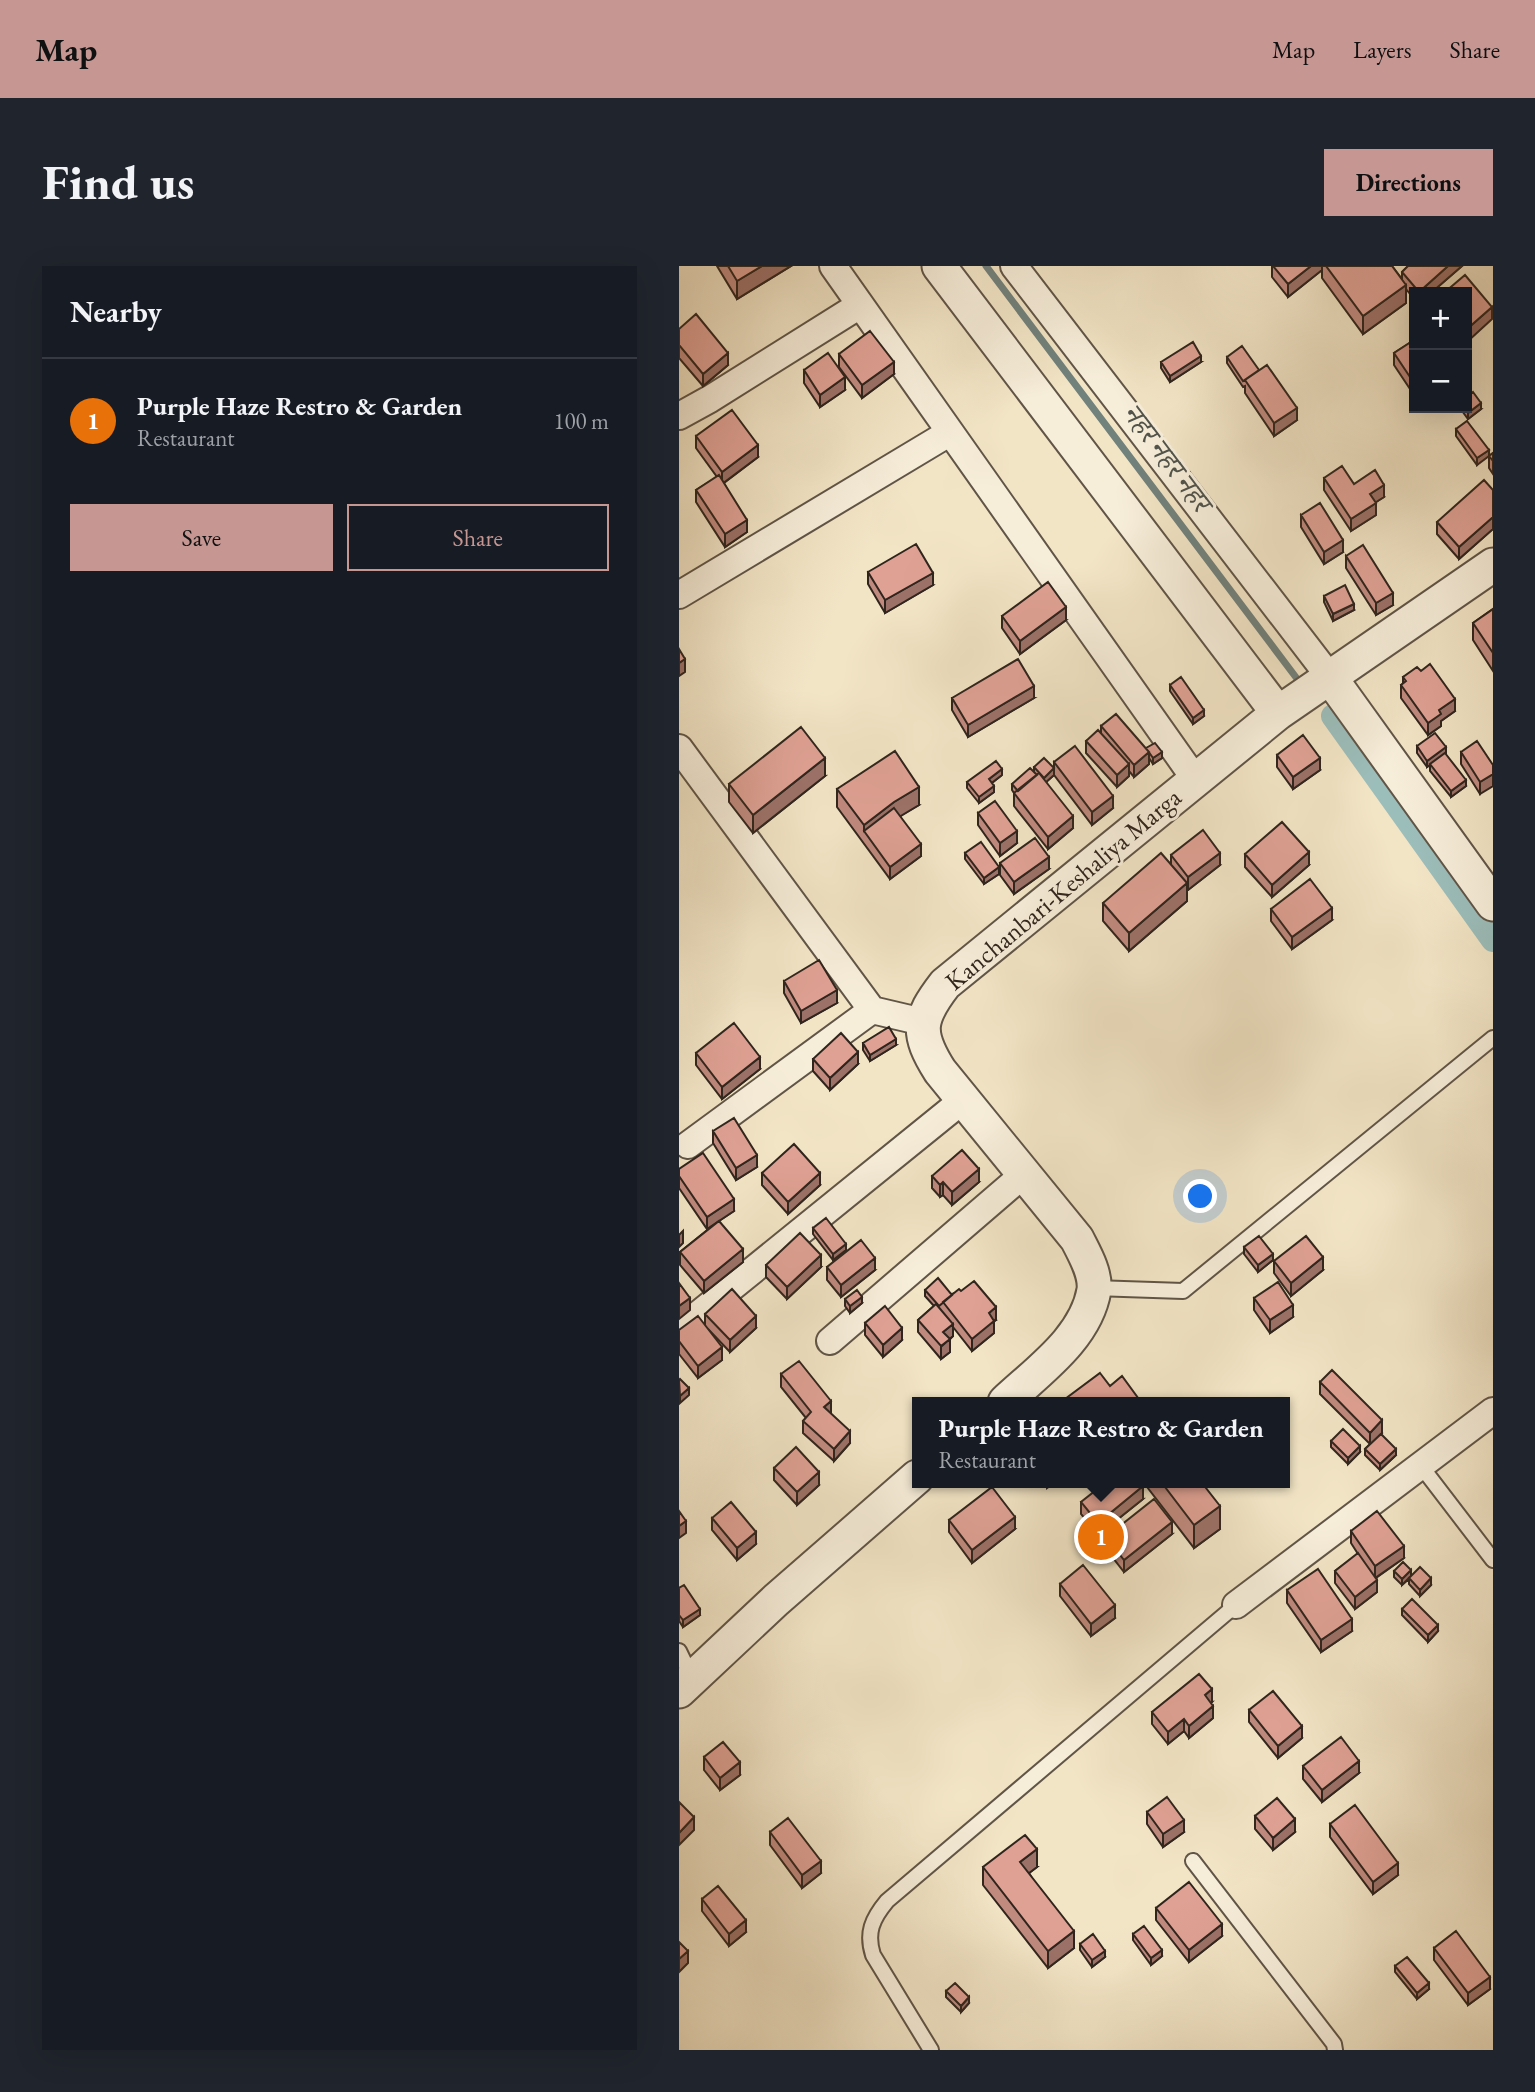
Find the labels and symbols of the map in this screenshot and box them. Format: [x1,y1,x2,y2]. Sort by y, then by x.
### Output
water label: नहर नहर नहर [1115,396,1222,522]
street label: Kanchanbari-Keshaliya Marga [938,780,1189,998]
your location [1183,1179,1217,1213]
pin: 1 [1078,1511,1124,1563]

